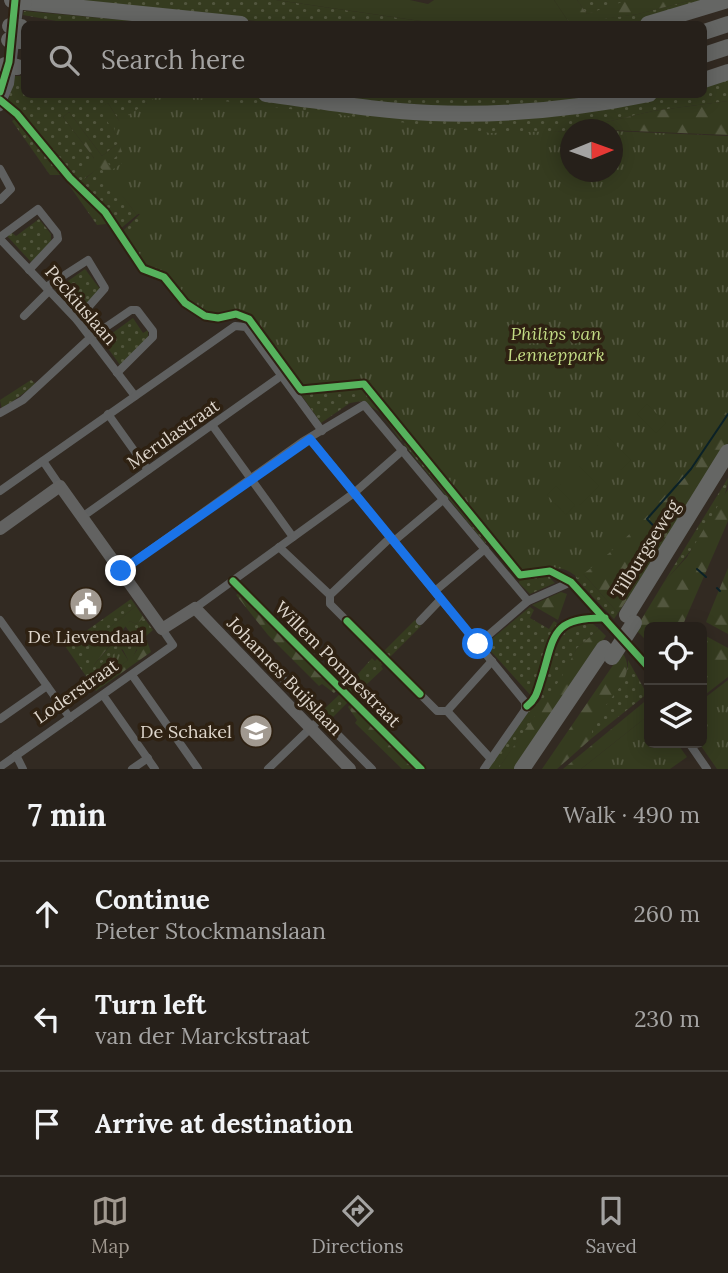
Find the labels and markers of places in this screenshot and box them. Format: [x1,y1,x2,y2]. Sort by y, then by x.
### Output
public building icon: De Lievendaal [67,585,105,623]
place label: De Lievendaal [28,625,145,648]
school or university icon: De Schakel [237,712,275,750]
place label: De Schakel [140,720,232,743]

